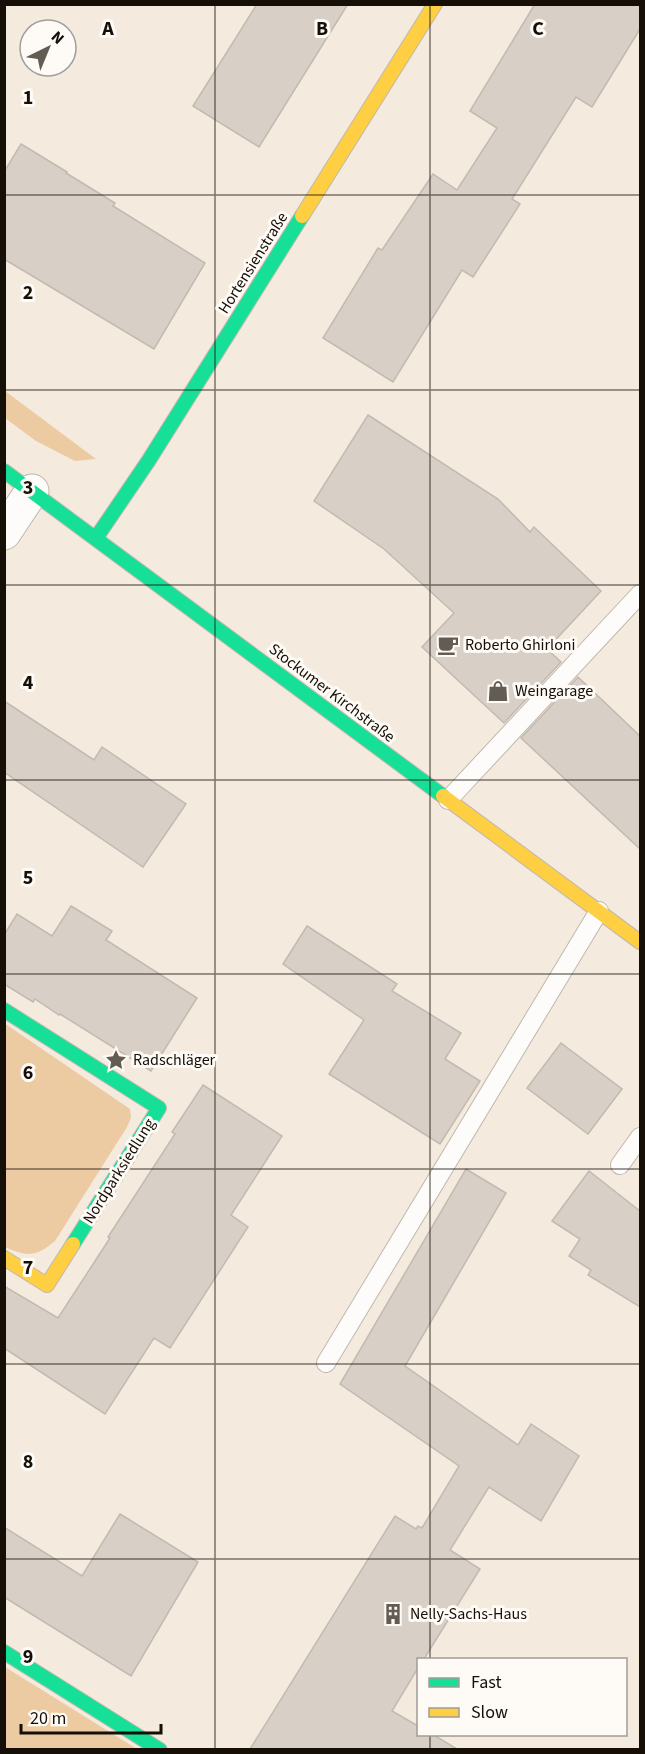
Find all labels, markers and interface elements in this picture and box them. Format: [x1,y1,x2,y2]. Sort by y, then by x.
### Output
text: A [101,15,114,43]
text: B [316,15,328,43]
text: C [532,15,544,43]
north arrow [18,18,78,78]
text: N [46,26,69,49]
text: 1 [23,84,33,112]
street label: Hortensienstraße [213,208,293,318]
text: 2 [23,279,33,307]
text: 3 [23,474,33,502]
cafe icon: Roberto Ghirloni [436,633,460,657]
place label: Roberto Ghirloni [465,634,576,656]
street label: Stockumer Kirchstraße [265,638,400,748]
text: 4 [23,669,34,697]
shop icon: Weingarage [486,679,510,703]
place label: Weingarage [515,680,593,702]
text: 5 [23,864,33,892]
place icon: Radschläger [104,1048,128,1072]
place label: Radschläger [133,1049,216,1071]
text: 6 [23,1059,33,1087]
street label: Nordparksiedlung [78,1114,160,1228]
text: 7 [23,1254,33,1282]
text: 8 [23,1448,33,1476]
building icon: Nelly-Sachs-Haus [381,1602,405,1626]
place label: Nelly-Sachs-Haus [410,1603,527,1625]
text: 9 [23,1643,33,1671]
legend [417,1658,627,1736]
text: Fast [471,1670,502,1695]
scale bar [21,1697,160,1735]
text: Slow [471,1700,508,1725]
text: 20 m [30,1706,66,1731]

